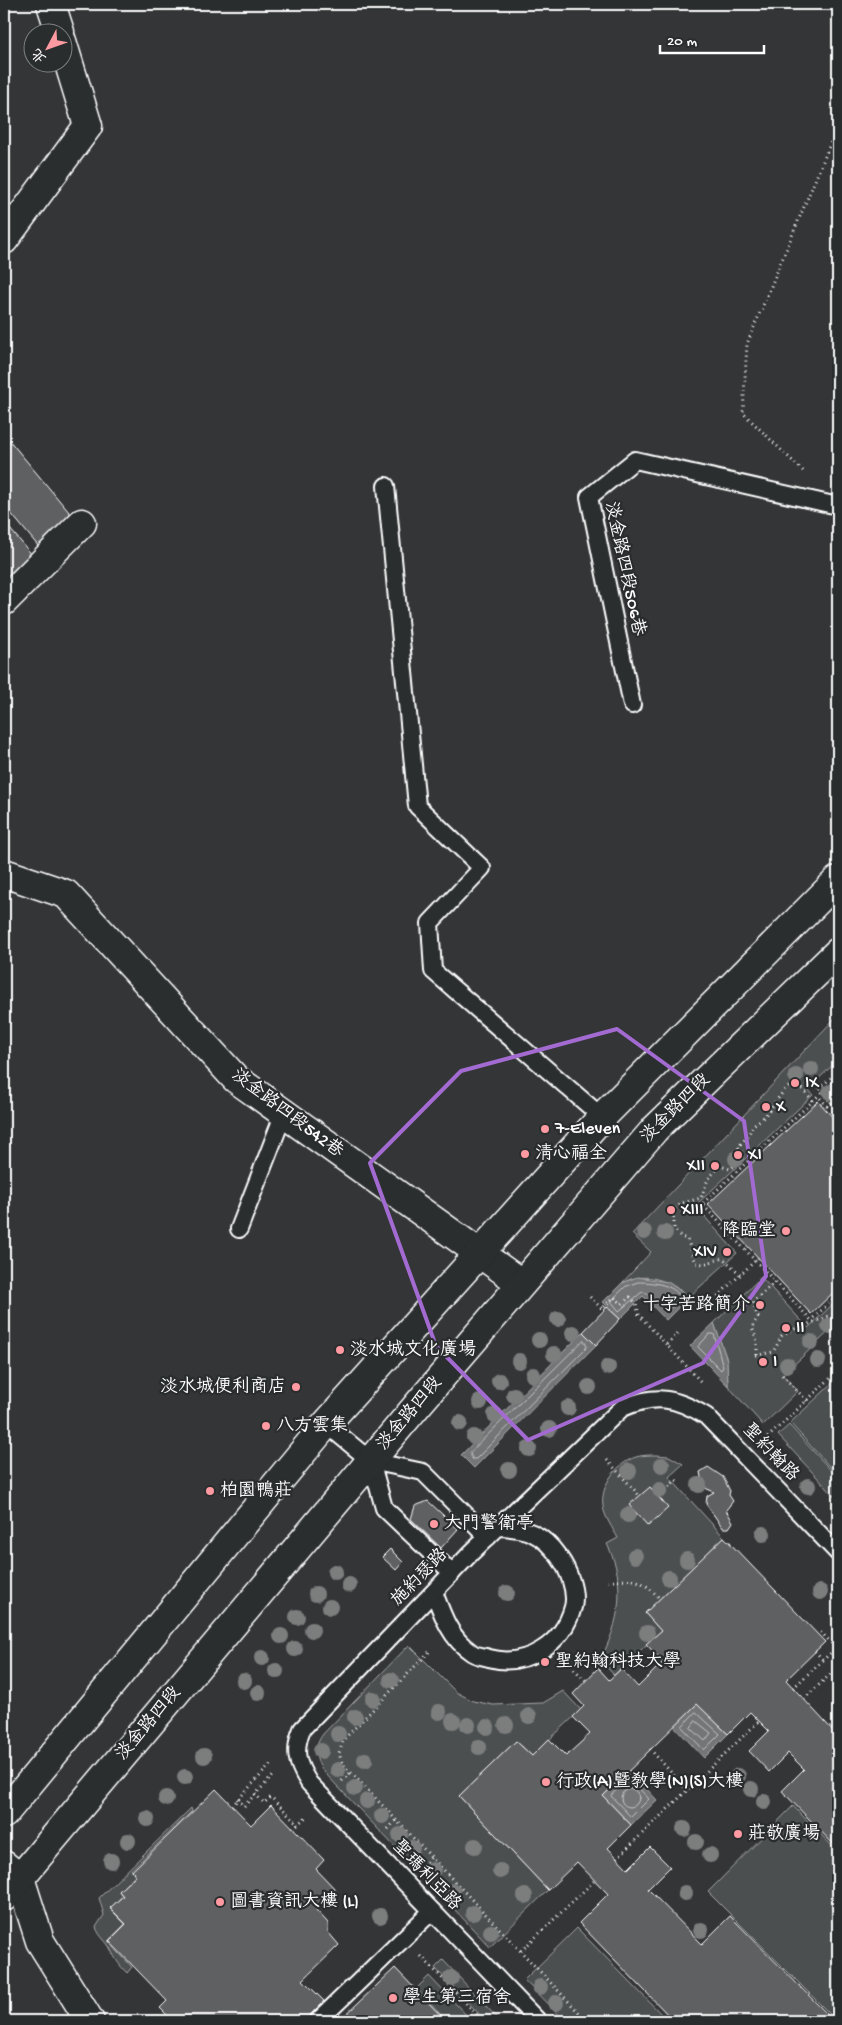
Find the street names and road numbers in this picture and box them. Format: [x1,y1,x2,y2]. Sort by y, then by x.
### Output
street label: 淡金路四段506巷 [600,500,649,638]
street label: 淡金路四段542巷 [227,1064,348,1163]
street label: 淡金路四段 [636,1069,715,1148]
street label: 淡金路四段 [372,1372,447,1455]
street label: 聖約翰路 [737,1419,803,1486]
street label: 施約瑟路 [387,1544,453,1611]
street label: 淡金路四段 [111,1682,186,1765]
street label: 聖瑪利亞路 [387,1836,466,1916]

